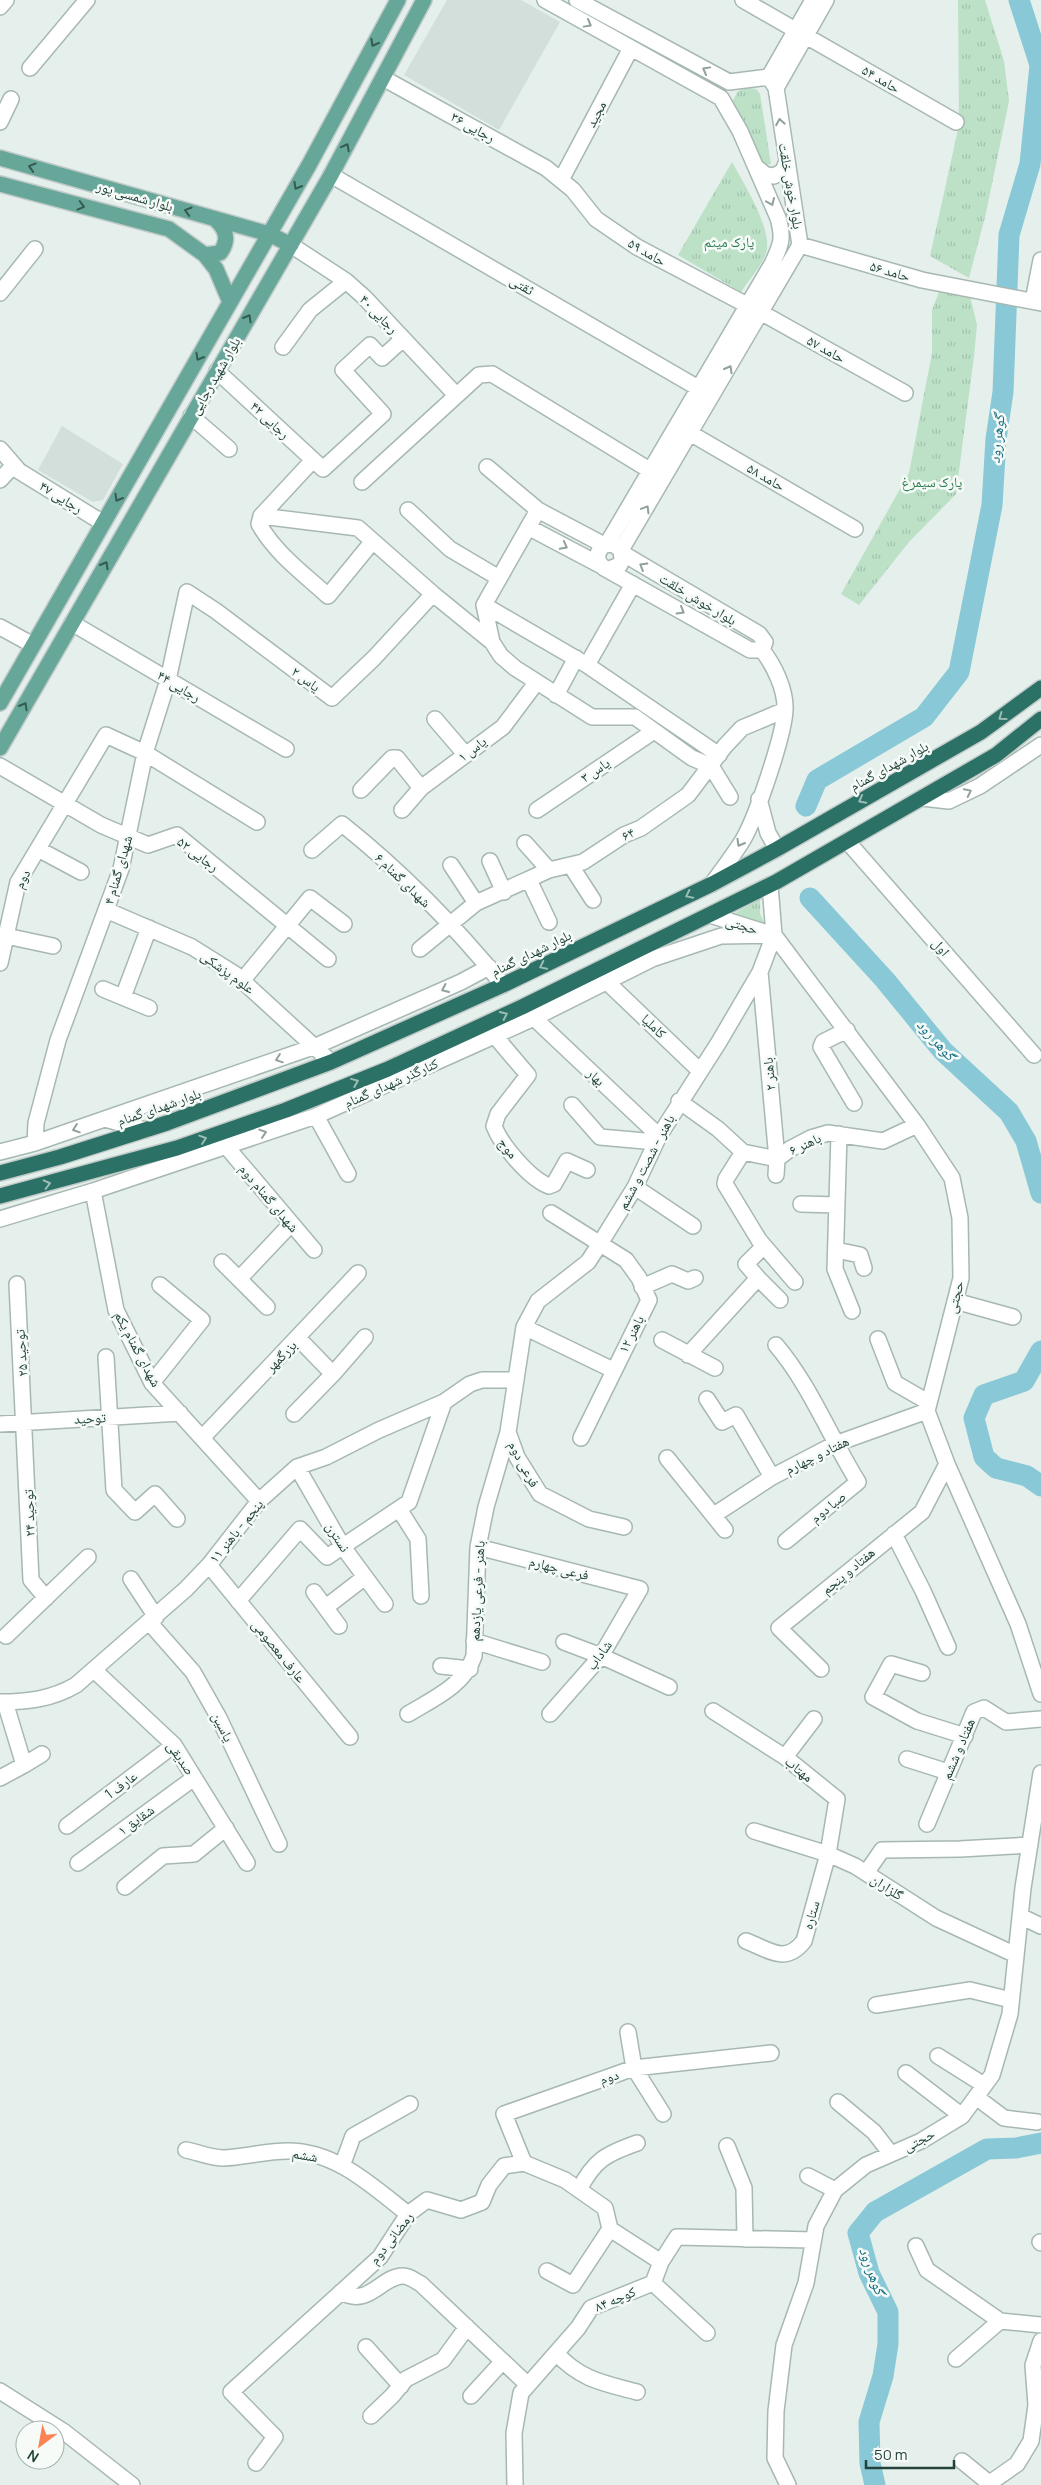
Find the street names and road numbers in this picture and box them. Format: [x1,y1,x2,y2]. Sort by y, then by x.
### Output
street label: حامد ۵۴ [859,60,904,97]
street label: مجید [581,97,610,130]
street label: رجایی ۳۶ [448,107,499,146]
street label: بلوار خوش خلقت [775,141,808,231]
street label: بلوار شمسی پور [94,175,176,216]
street label: حامد ۵۹ [625,233,670,270]
street label: حامد ۵۶ [868,256,912,285]
street label: ثقتی [507,270,538,299]
street label: رجایی ۴۰ [356,290,403,337]
street label: حامد ۵۷ [804,330,849,367]
street label: بلوار شهید رجایی [185,333,245,418]
street label: رجایی ۴۲ [246,396,294,443]
street label: حامد ۵۸ [744,458,789,495]
street label: رجایی ۴۷ [36,476,87,517]
street label: بلوار خوش خلقت [656,568,741,629]
street label: یاس ۲ [288,662,325,696]
street label: رجایی ۴۴ [154,665,205,706]
street label: یاس ۱ [453,731,490,766]
street label: بلوار شهدای گمنام [846,736,932,796]
street label: یاس ۳ [576,753,613,786]
street label: ۶۴ [618,822,638,845]
street label: رجایی ۵۲ [174,832,223,876]
street label: شهدای گمنام ۴ [99,833,137,907]
street label: شهدای گمنام ۶ [370,848,436,912]
street label: دوم [9,866,35,892]
street label: حجتی [724,911,761,938]
street label: بلوار شهدای گمنام [487,925,575,981]
street label: اول [928,934,955,960]
street label: علوم پزشکی [197,946,259,998]
street label: کاملیا [638,1009,671,1042]
street label: کنارگذر شهدای گمنام [341,1053,442,1113]
street label: باهنر ۲ [758,1056,779,1091]
street label: بهار [582,1063,610,1090]
street label: بلوار شهدای گمنام [114,1083,204,1131]
street label: باهنر - شصت و ششم [612,1111,680,1213]
street label: باهنر ۶ [786,1128,824,1159]
street label: موج [493,1133,523,1163]
street label: شهدای گمنام دوم [234,1159,304,1237]
street label: حجتی [941,1279,968,1315]
street label: شهدای گمنام یکم [110,1307,166,1391]
street label: باهنر ۱۲ [613,1312,648,1356]
street label: توحید ۲۵ [9,1329,32,1377]
street label: بزرگمهر [260,1335,301,1376]
street label: توحید [74,1407,107,1428]
street label: هفتاد و چهارم [782,1431,852,1479]
street label: فرعی دوم [503,1437,545,1491]
street label: صبا دوم [806,1486,850,1528]
street label: توحید ۲۴ [18,1489,39,1537]
street label: پنجم - باهنر ۱۱ [204,1495,268,1567]
street label: نسترن [322,1518,355,1555]
street label: باهنر - فرعی یازدهم [464,1540,490,1642]
street label: هفتاد و پنجم [817,1543,879,1599]
street label: فرعی چهارم [527,1551,591,1585]
street label: عارف معصومی [248,1615,311,1686]
street label: شاداب [581,1636,616,1674]
street label: یاسین [208,1709,239,1745]
street label: هفتاد و ششم [936,1715,980,1783]
street label: صدیقی [163,1737,200,1779]
street label: مهتاب [781,1751,817,1786]
street label: عارف 1 [101,1766,141,1803]
street label: شقایق ۱ [114,1800,158,1840]
street label: گلزاران [867,1869,907,1904]
street label: ستاره [797,1898,824,1931]
street label: دوم [597,2064,622,2090]
street label: حجتی [900,2124,938,2155]
street label: ششم [291,2143,319,2167]
street label: رمضانی دوم [364,2208,418,2268]
street label: کوچه ۸۴ [591,2281,638,2316]

